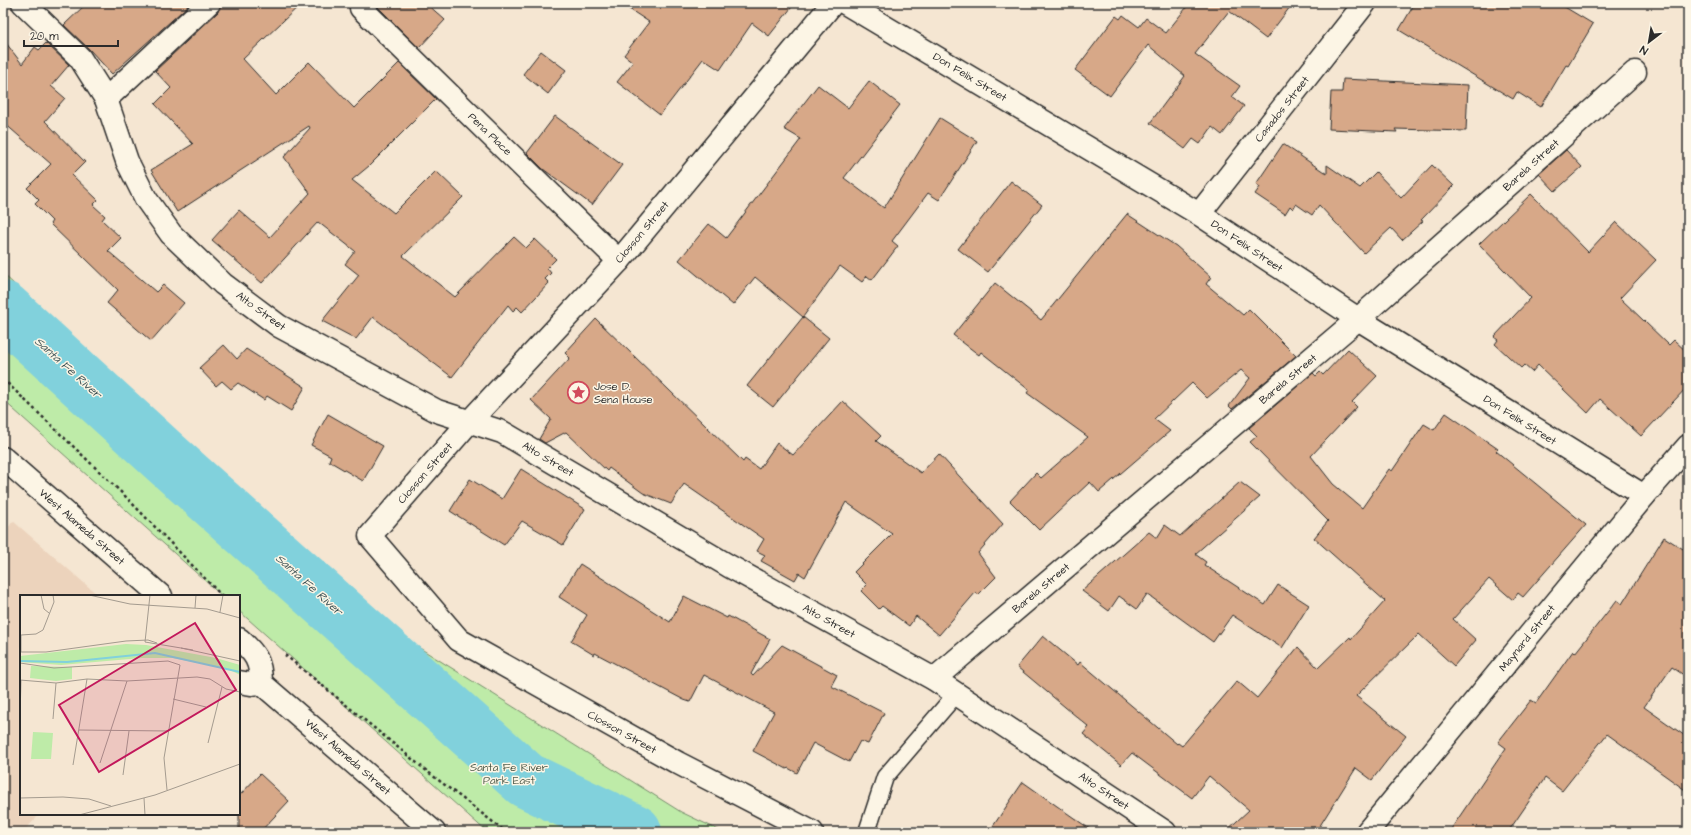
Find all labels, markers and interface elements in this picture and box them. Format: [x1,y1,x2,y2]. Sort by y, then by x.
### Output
scale bar [24,22,118,48]
north arrow [1629,22,1669,62]
text: 20 m [30,28,59,45]
text: N [1637,42,1651,58]
street label: Don Felix Street [930,49,1010,105]
street label: Casados Street [1251,72,1313,145]
street label: Pena Place [465,109,515,159]
street label: Barela Street [1500,135,1563,194]
street label: Closson Street [612,197,673,266]
street label: Don Felix Street [1208,216,1286,276]
street label: Alto Street [233,288,289,334]
water label: Santa Fe River [31,333,106,404]
street label: Barela Street [1256,350,1320,408]
place icon: Jose D. Sena House [566,379,592,405]
place label: Jose D. Sena House [594,379,652,407]
street label: Don Felix Street [1481,391,1560,449]
street label: Alto Street [519,438,577,481]
street label: Closson Street [394,439,456,507]
street label: West Alameda Street [36,486,129,569]
water label: Santa Fe River [272,550,347,621]
street label: Barela Street [1009,559,1073,617]
inset map [20,595,240,815]
street label: Alto Street [800,600,858,642]
street label: Maynard Street [1495,601,1560,675]
street label: Closson Street [585,707,660,757]
street label: West Alameda Street [302,716,395,799]
park label: Santa Fe River Park East [470,760,548,788]
street label: Alto Street [1076,769,1133,814]

